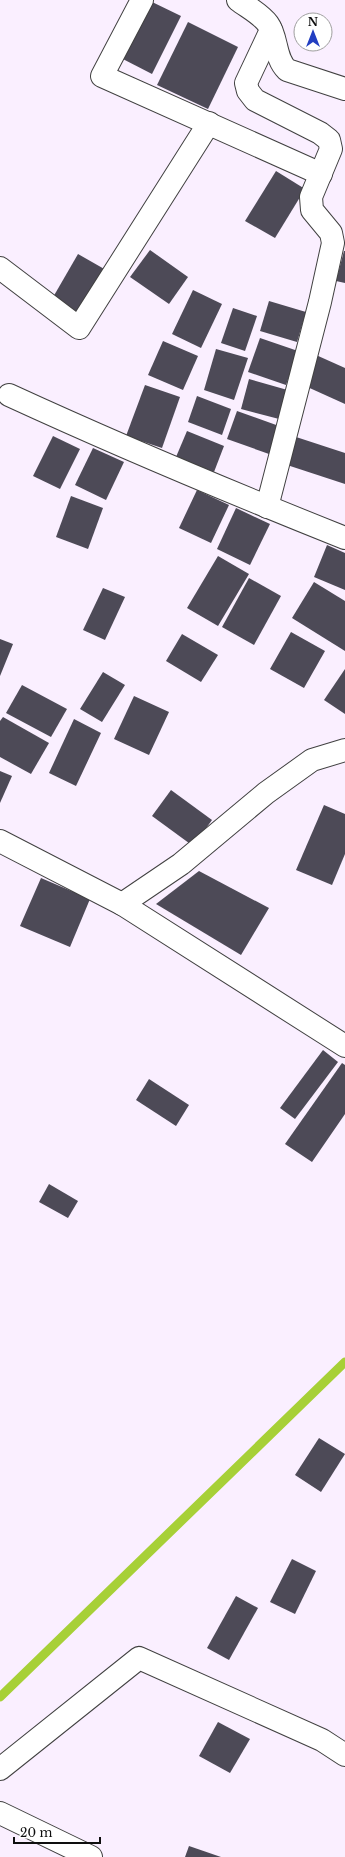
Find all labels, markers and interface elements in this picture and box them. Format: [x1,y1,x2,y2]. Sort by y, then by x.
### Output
north arrow [293,12,333,52]
text: N [308,15,319,29]
scale bar [14,1819,100,1845]
text: 20 m [20,1825,52,1840]

